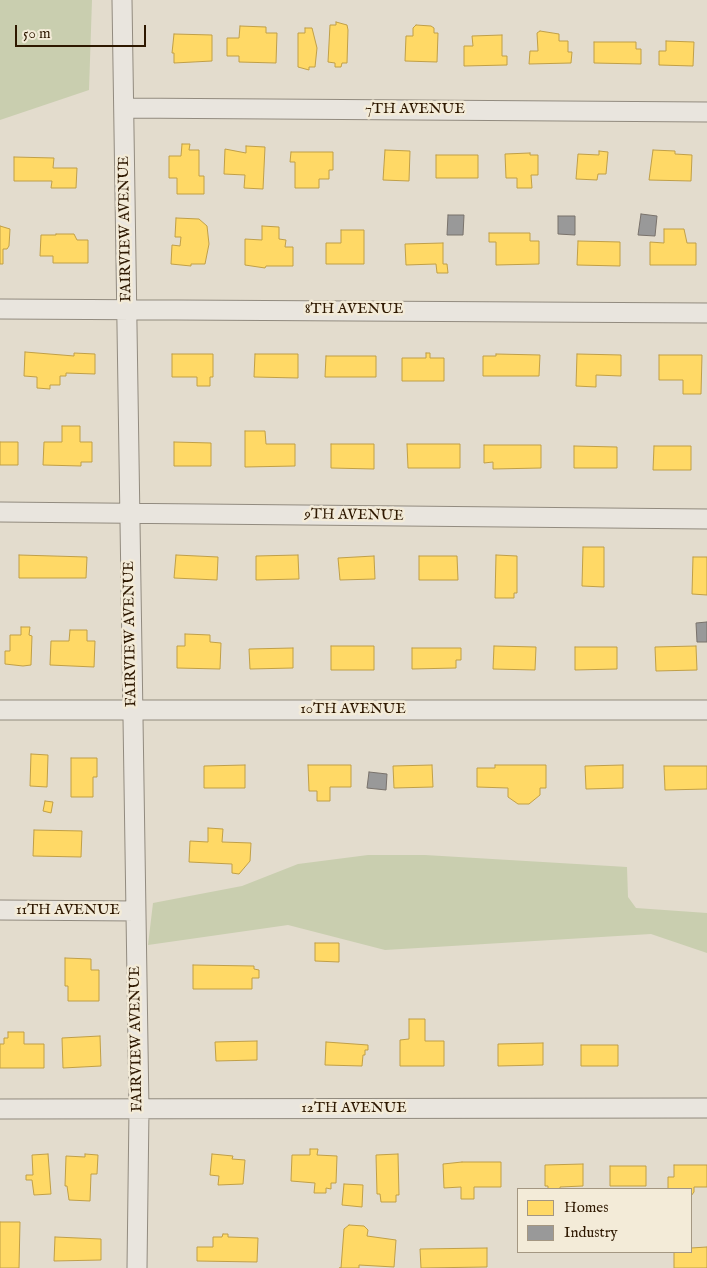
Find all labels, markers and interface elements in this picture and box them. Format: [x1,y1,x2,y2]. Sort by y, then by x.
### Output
scale bar [18,15,149,47]
text: 50 m [23,24,51,43]
street label: 7TH AVENUE [365,101,465,119]
street label: FAIRVIEW AVENUE [116,156,136,302]
street label: 8TH AVENUE [305,301,403,319]
street label: 9TH AVENUE [304,506,404,526]
street label: FAIRVIEW AVENUE [121,561,141,707]
street label: 10TH AVENUE [300,701,406,719]
street label: 11TH AVENUE [16,902,120,920]
street label: FAIRVIEW AVENUE [127,966,147,1112]
street label: 12TH AVENUE [301,1100,407,1118]
legend [517,1188,692,1253]
text: Homes [564,1198,608,1217]
text: Industry [564,1223,618,1242]

